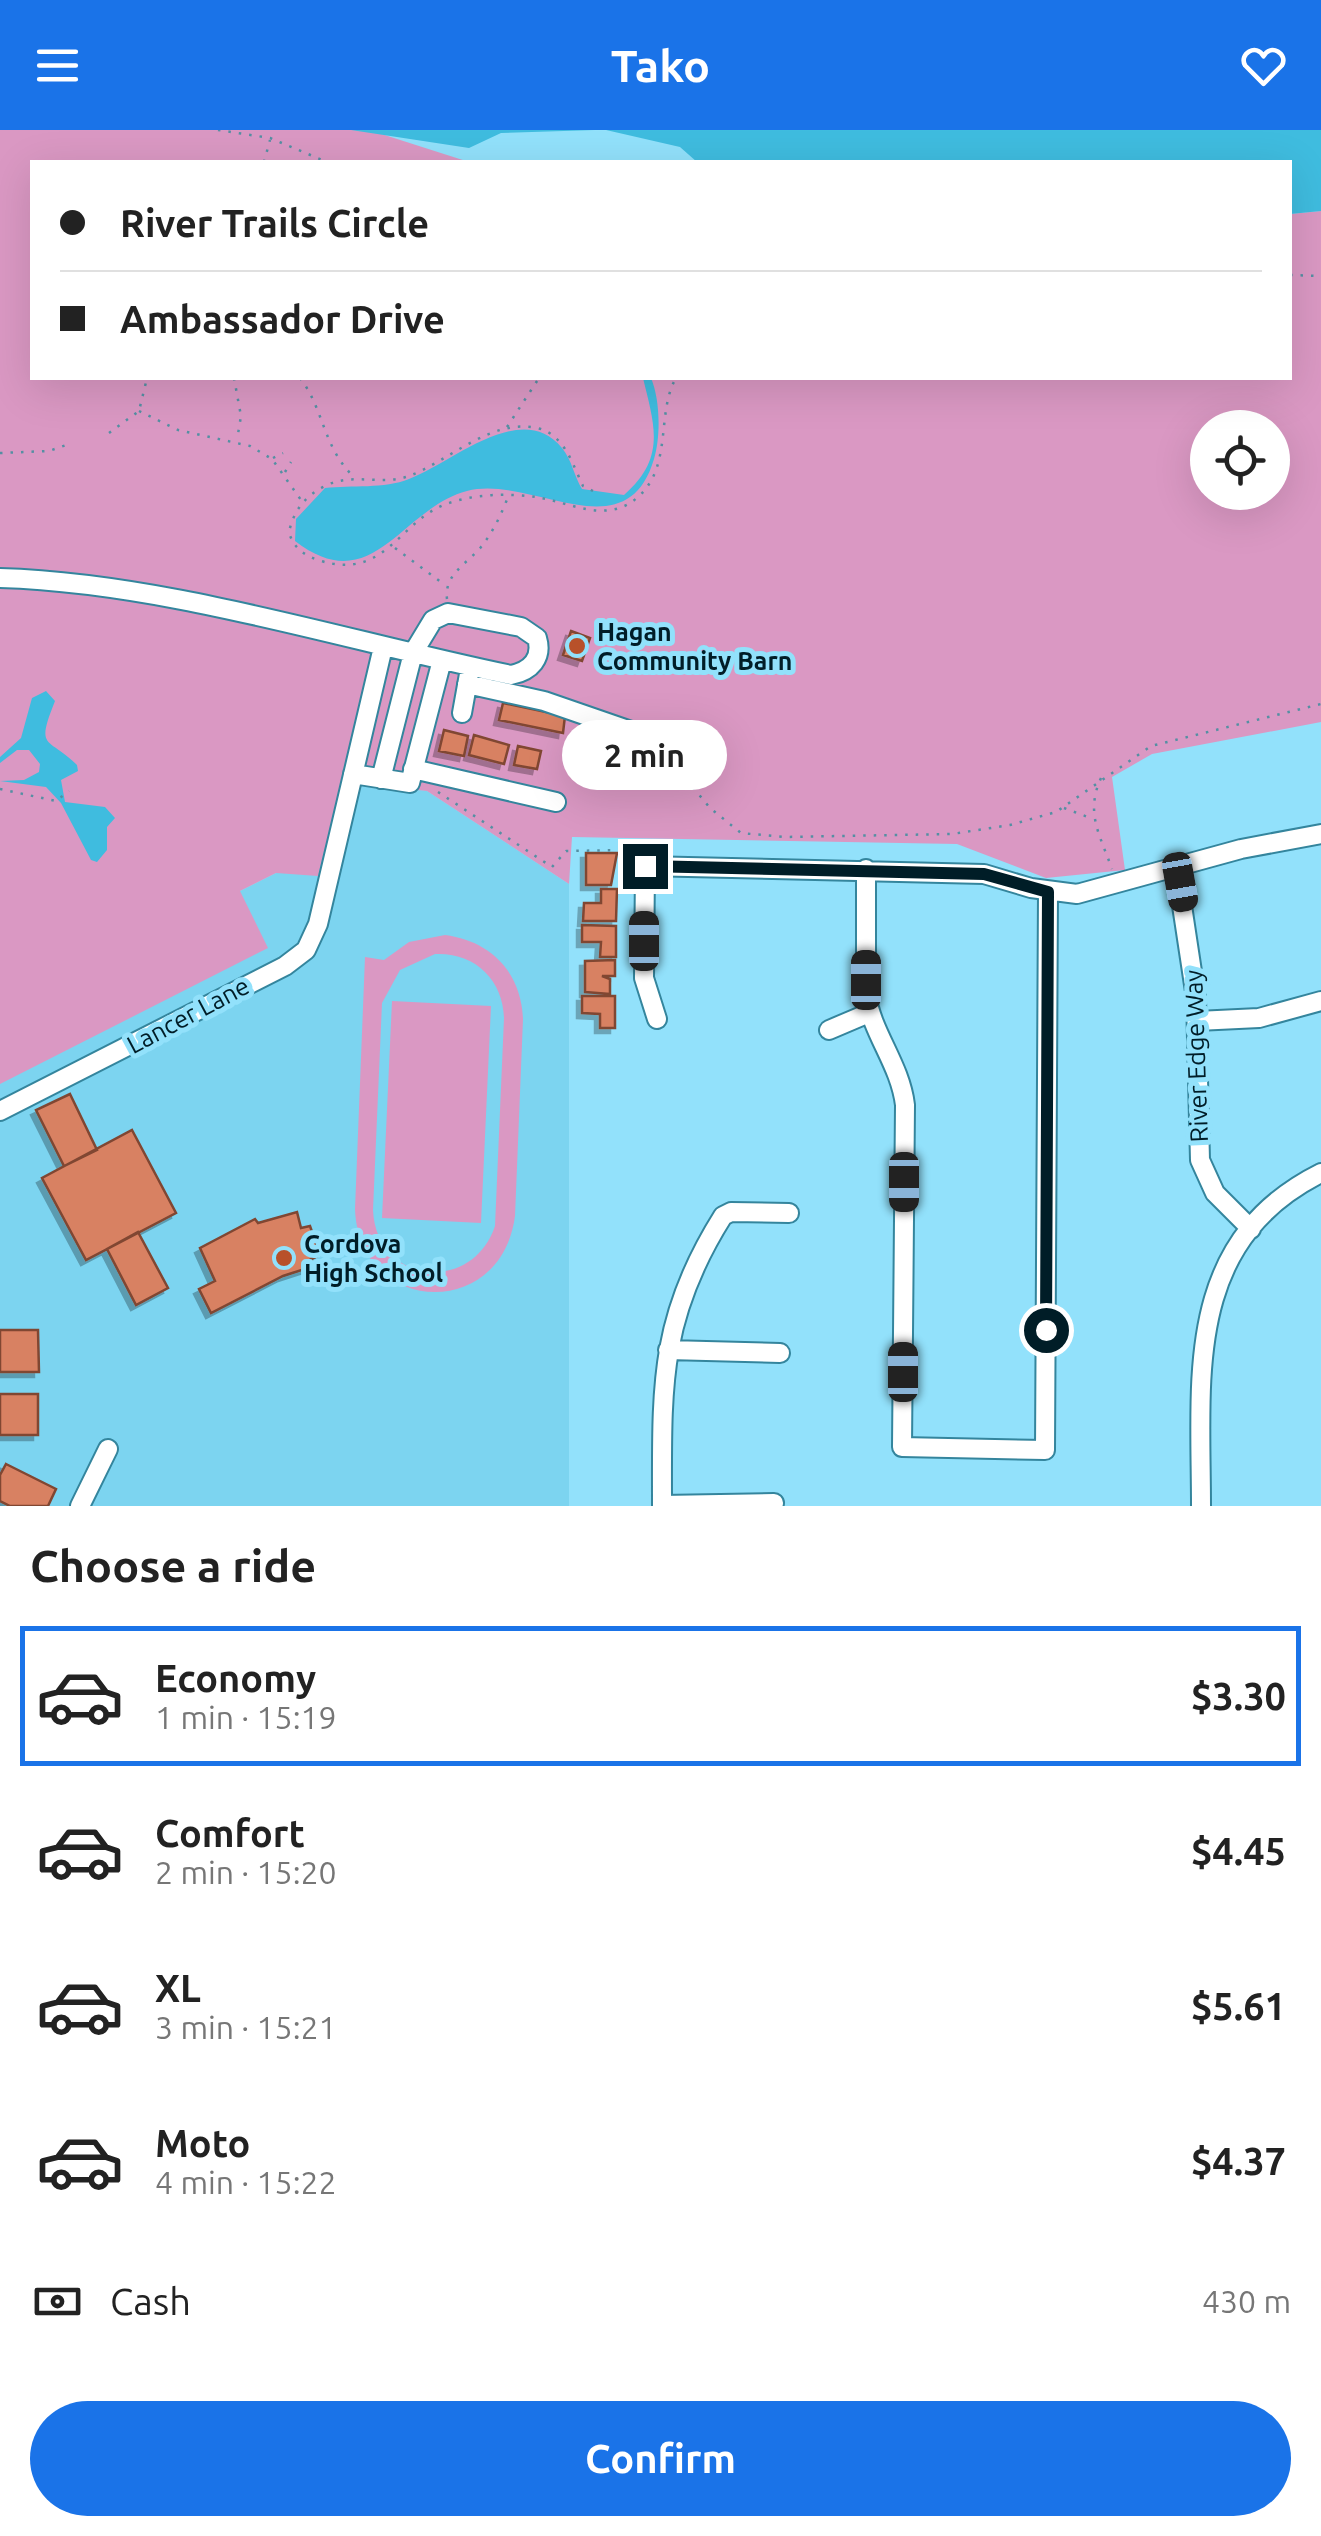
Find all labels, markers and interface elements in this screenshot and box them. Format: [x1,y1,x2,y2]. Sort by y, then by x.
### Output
icon: menu [30,38,85,93]
icon: heart [1236,38,1291,93]
text: Tako [611,40,710,91]
text: River Trails Circle [120,202,429,244]
text: Ambassador Drive [120,298,445,340]
map controls [1190,410,1290,510]
button: locate [1190,410,1290,510]
place label: Hagan Community Barn [597,618,792,675]
marker: Hagan Community Barn [566,635,588,657]
callout: 2 min [562,721,728,791]
text: 2 min [604,737,685,773]
route end [623,844,668,889]
car [1160,850,1200,914]
car [629,911,659,971]
car [851,950,881,1010]
street label: River Edge Way [1179,969,1213,1143]
street label: Lancer Lane [122,971,254,1059]
car [889,1152,919,1212]
place label: Cordova High School [304,1230,444,1287]
marker: Cordova High School [273,1247,295,1269]
route start [1024,1308,1069,1353]
car [888,1342,918,1402]
text: Choose a ride [30,1540,316,1591]
icon: car [35,1651,125,1741]
text: Economy [155,1657,316,1699]
text: $3.30 [1191,1675,1286,1717]
text: 1 min · 15:19 [155,1699,337,1735]
icon: car [35,1806,125,1896]
text: Comfort [155,1812,305,1854]
text: $4.45 [1191,1830,1286,1872]
text: 2 min · 15:20 [155,1854,337,1890]
icon: car [35,1961,125,2051]
text: XL [155,1967,201,2009]
text: $5.61 [1191,1985,1286,2027]
text: 3 min · 15:21 [155,2009,337,2045]
icon: car [35,2116,125,2206]
text: Moto [155,2122,250,2164]
text: $4.37 [1191,2140,1286,2182]
text: 4 min · 15:22 [155,2164,337,2200]
icon: cash [30,2274,85,2329]
text: Cash [110,2280,191,2322]
text: 430 m [1202,2283,1291,2319]
button: Confirm [30,2401,1291,2516]

